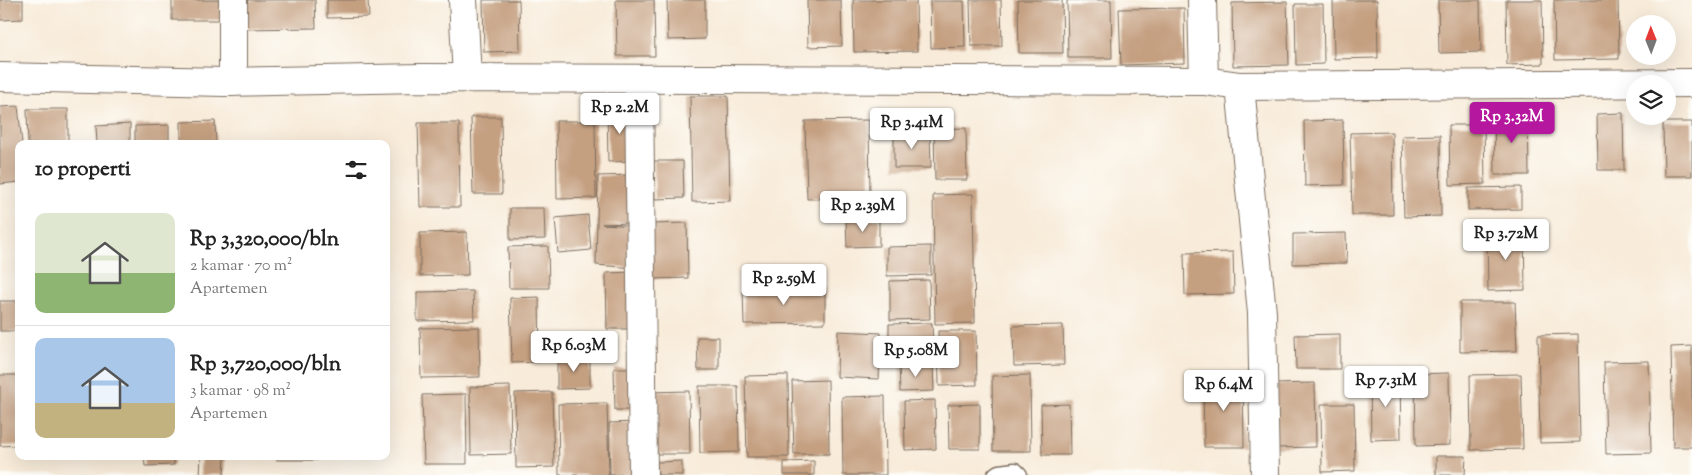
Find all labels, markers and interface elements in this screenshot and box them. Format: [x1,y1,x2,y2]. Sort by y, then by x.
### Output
north arrow [1626,15,1676,65]
map controls [1626,15,1676,125]
button: layers [1626,75,1676,125]
pin: Rp 2.2M [574,92,666,135]
text: Rp 2.2M [591,97,649,120]
pin: Rp 3.32M [1460,102,1564,144]
text: Rp 3.32M [1481,106,1543,129]
pin: Rp 3.41M [860,108,964,150]
text: Rp 3.41M [881,112,943,135]
text: 10 properti [35,155,131,185]
icon: filters [342,156,370,184]
pin: Rp 2.39M [811,190,915,233]
text: Rp 2.39M [831,195,895,218]
pin: Rp 3.72M [1454,218,1558,261]
text: Rp 3.72M [1474,223,1538,246]
text: Rp 3,320,000/bln [190,225,339,255]
icon: home [75,233,135,293]
text: 2 kamar · 70 m² [190,255,292,278]
pin: Rp 2.59M [732,264,836,306]
text: Rp 2.59M [752,268,816,291]
text: Apartemen [190,278,268,301]
pin: Rp 6.03M [522,330,626,373]
text: Rp 6.03M [542,335,606,358]
pin: Rp 5.08M [864,336,968,378]
text: Rp 5.08M [884,340,948,363]
text: Rp 3,720,000/bln [190,350,341,380]
icon: home [75,358,135,418]
pin: Rp 7.31M [1334,366,1438,408]
pin: Rp 6.4M [1178,370,1270,412]
text: Rp 7.31M [1355,370,1417,393]
text: Rp 6.4M [1195,374,1253,397]
text: 3 kamar · 98 m² [190,380,291,403]
text: Apartemen [190,403,268,426]

